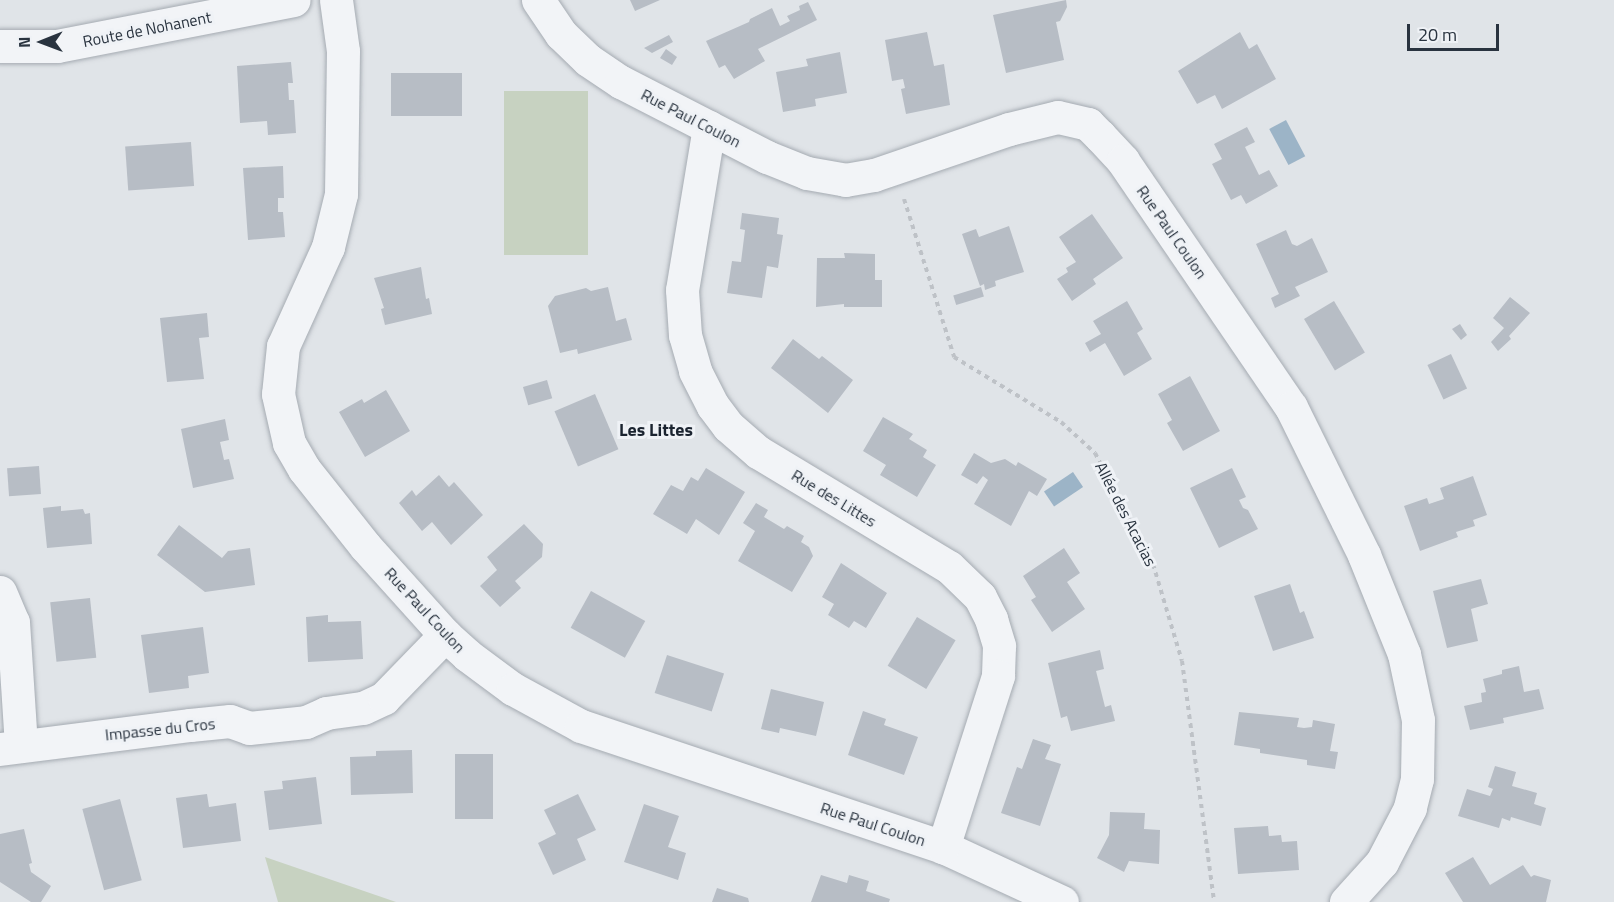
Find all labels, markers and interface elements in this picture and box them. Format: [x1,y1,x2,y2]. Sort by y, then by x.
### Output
street label: Route de Nohanent [81,7,213,51]
north arrow [12,12,72,72]
scale bar [1410,12,1502,50]
text: 20 m [1418,21,1457,48]
text: N [12,37,36,48]
street label: Rue Paul Coulon [638,85,744,151]
street label: Rue Paul Coulon [1133,182,1211,282]
district label: Les Littes [619,419,693,441]
street label: Allée des Acacias [1091,459,1161,569]
street label: Rue des Littes [788,465,880,531]
street label: Rue Paul Coulon [381,563,469,657]
street label: Impasse du Cros [104,714,216,744]
street label: Rue Paul Coulon [818,798,928,850]

